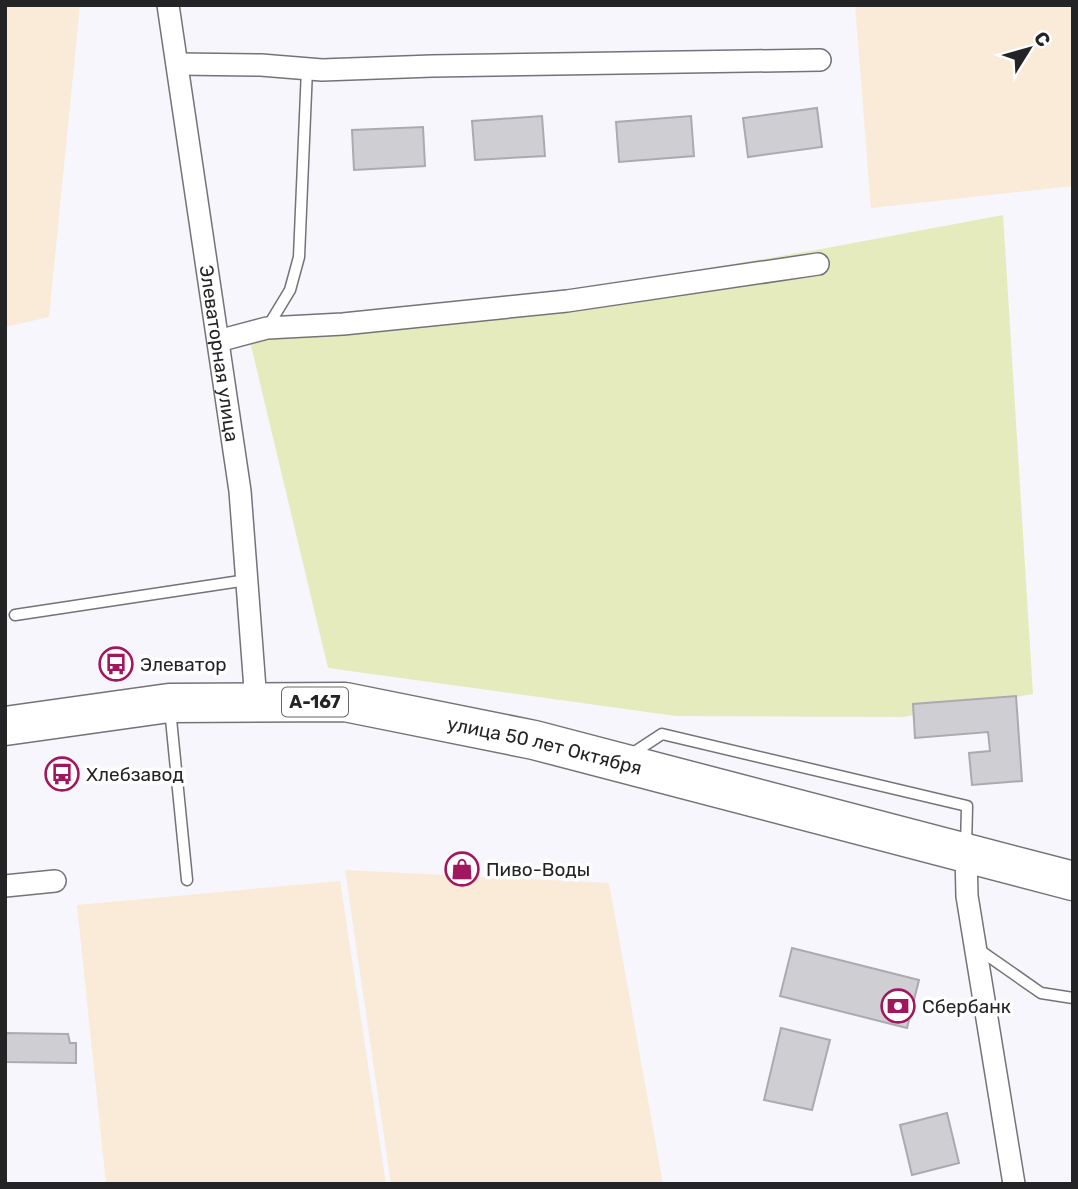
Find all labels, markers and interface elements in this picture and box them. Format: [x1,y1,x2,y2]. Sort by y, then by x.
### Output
north arrow [994,14,1064,84]
text: С [1029,27,1055,51]
street label: Элеваторная улица [195,263,244,443]
bus stop icon: Элеватор [97,645,135,683]
place label: Элеватор [140,653,227,676]
road number: А-167 [282,688,348,716]
street label: улица 50 лет Октября [445,711,645,779]
bus stop icon: Хлебзавод [43,755,81,793]
place label: Хлебзавод [86,763,184,786]
shop icon: Пиво-Воды [443,850,481,888]
place label: Пиво-Воды [486,858,590,881]
bank icon: Сбербанк [879,987,917,1025]
place label: Сбербанк [922,995,1011,1018]

